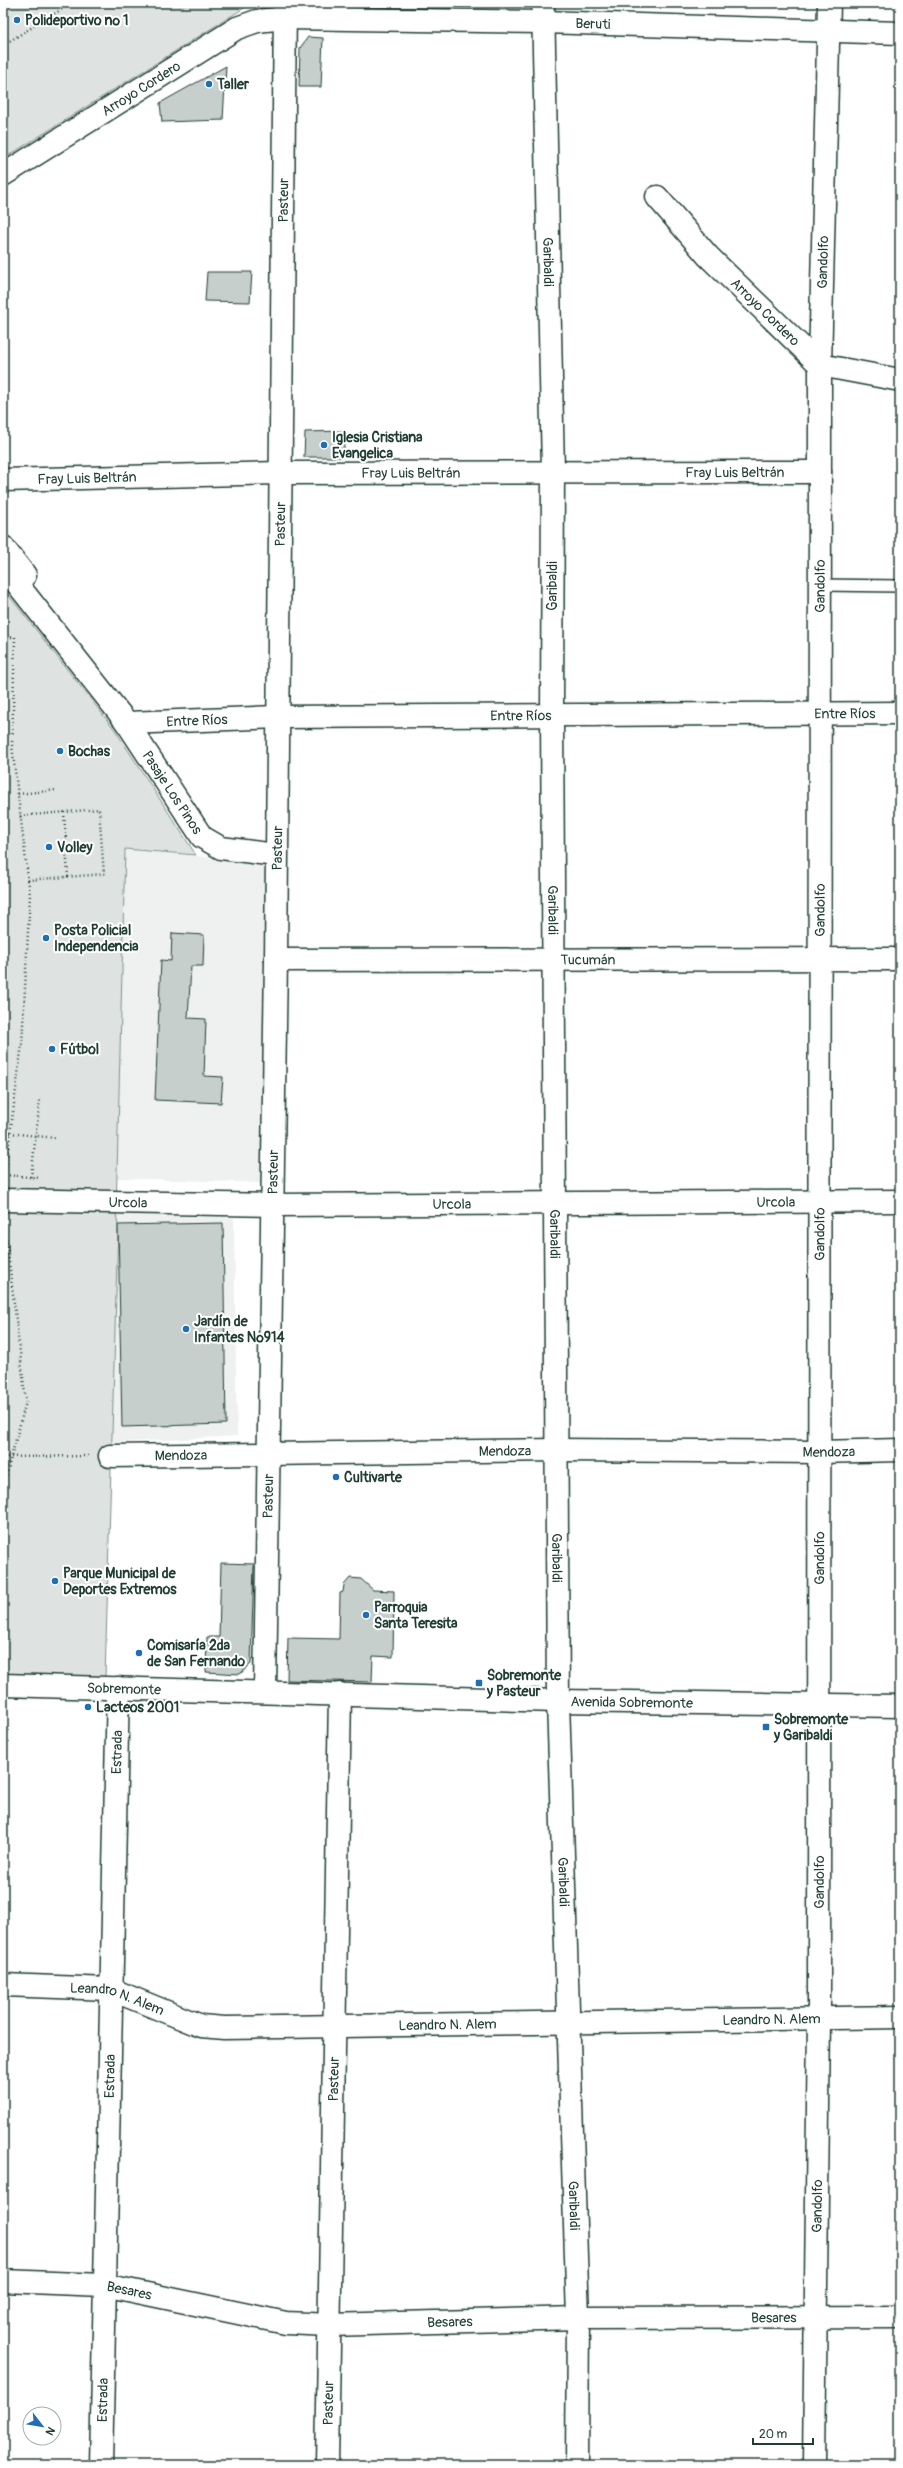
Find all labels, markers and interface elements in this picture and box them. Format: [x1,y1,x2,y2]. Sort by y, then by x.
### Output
place label: Polideportivo nº 1 [25,12,128,29]
marker: Polideportivo nº 1 [12,15,22,25]
street label: Beruti [575,15,611,33]
street label: Arroyo Cordero [98,57,184,119]
place label: Taller [216,76,250,93]
marker: Taller [204,79,214,89]
street label: Pasteur [274,178,292,222]
street label: Gandolfo [813,235,832,289]
street label: Garibaldi [540,237,558,287]
street label: Arroyo Cordero [727,274,804,350]
place label: Iglesia Cristiana Evangelica [332,429,423,462]
marker: Iglesia Cristiana Evangelica [319,440,329,450]
street label: Fray Luis Beltrán [361,464,461,481]
street label: Fray Luis Beltrán [685,464,785,481]
street label: Fray Luis Beltrán [37,468,137,488]
street label: Pasteur [271,502,289,546]
street label: Gandolfo [811,559,828,613]
street label: Garibaldi [544,561,561,611]
street label: Entre Ríos [814,705,876,722]
street label: Entre Ríos [490,707,552,724]
street label: Entre Ríos [166,710,229,730]
place label: Bochas [68,743,111,760]
marker: Bochas [55,746,65,756]
street label: Pasaje Los Pinos [139,747,207,838]
street label: Pasteur [268,826,286,870]
place label: Volley [57,839,92,856]
marker: Volley [44,842,54,852]
street label: Gandolfo [811,883,828,937]
street label: Garibaldi [545,885,562,935]
place label: Posta Policial Independencia [54,922,139,955]
marker: Posta Policial Independencia [41,933,51,943]
street label: Tucumán [560,951,616,968]
place label: Fútbol [60,1041,99,1058]
marker: Fútbol [47,1044,57,1054]
street label: Pasteur [264,1150,282,1194]
street label: Urcola [108,1193,148,1211]
street label: Urcola [756,1193,795,1210]
street label: Urcola [432,1195,471,1212]
street label: Gandolfo [811,1207,828,1261]
street label: Garibaldi [547,1209,564,1259]
place label: Jardín de Infantes Nº914 [194,1313,285,1346]
marker: Jardín de Infantes Nº914 [181,1324,191,1334]
street label: Mendoza [479,1442,531,1460]
street label: Mendoza [803,1443,855,1461]
street label: Mendoza [155,1446,207,1464]
place label: Cultivarte [344,1469,403,1486]
marker: Cultivarte [331,1472,341,1482]
street label: Pasteur [259,1474,277,1518]
street label: Gandolfo [811,1531,828,1585]
street label: Garibaldi [548,1533,566,1583]
place label: Parque Municipal de Deportes Extremos [63,1565,177,1598]
marker: Parque Municipal de Deportes Extremos [50,1576,60,1586]
place label: Parroquia Santa Teresita [374,1599,458,1632]
marker: Parroquia Santa Teresita [361,1610,371,1620]
place label: Comisaría 2da de San Fernando [147,1637,246,1670]
marker: Comisaría 2da de San Fernando [134,1648,144,1658]
place label: Sobremonte y Pasteur [486,1667,562,1700]
marker: Sobremonte y Pasteur [474,1678,484,1688]
street label: Sobremonte [87,1679,161,1698]
street label: Avenida Sobremonte [570,1693,693,1711]
place label: Lacteos 2001 [96,1699,179,1716]
marker: Lacteos 2001 [83,1702,93,1712]
place label: Sobremonte y Garibaldi [773,1711,849,1744]
marker: Sobremonte y Garibaldi [761,1722,771,1732]
street label: Estrada [108,1730,126,1774]
street label: Gandolfo [811,1855,828,1909]
street label: Garibaldi [555,1857,573,1907]
street label: Leandro N. Alem [70,1979,167,2019]
street label: Leandro N. Alem [722,2010,821,2028]
street label: Leandro N. Alem [398,2015,497,2034]
street label: Estrada [101,2054,118,2098]
street label: Pasteur [325,2057,342,2101]
street label: Gandolfo [808,2179,826,2233]
street label: Garibaldi [565,2181,584,2231]
street label: Besares [105,2277,154,2303]
street label: Besares [751,2309,797,2326]
street label: Besares [427,2312,474,2331]
street label: Estrada [93,2378,111,2422]
street label: Pasteur [319,2381,337,2425]
north arrow [22,2406,62,2446]
scale bar [753,2420,813,2446]
text: N [42,2424,58,2438]
text: 20 m [759,2427,788,2442]

